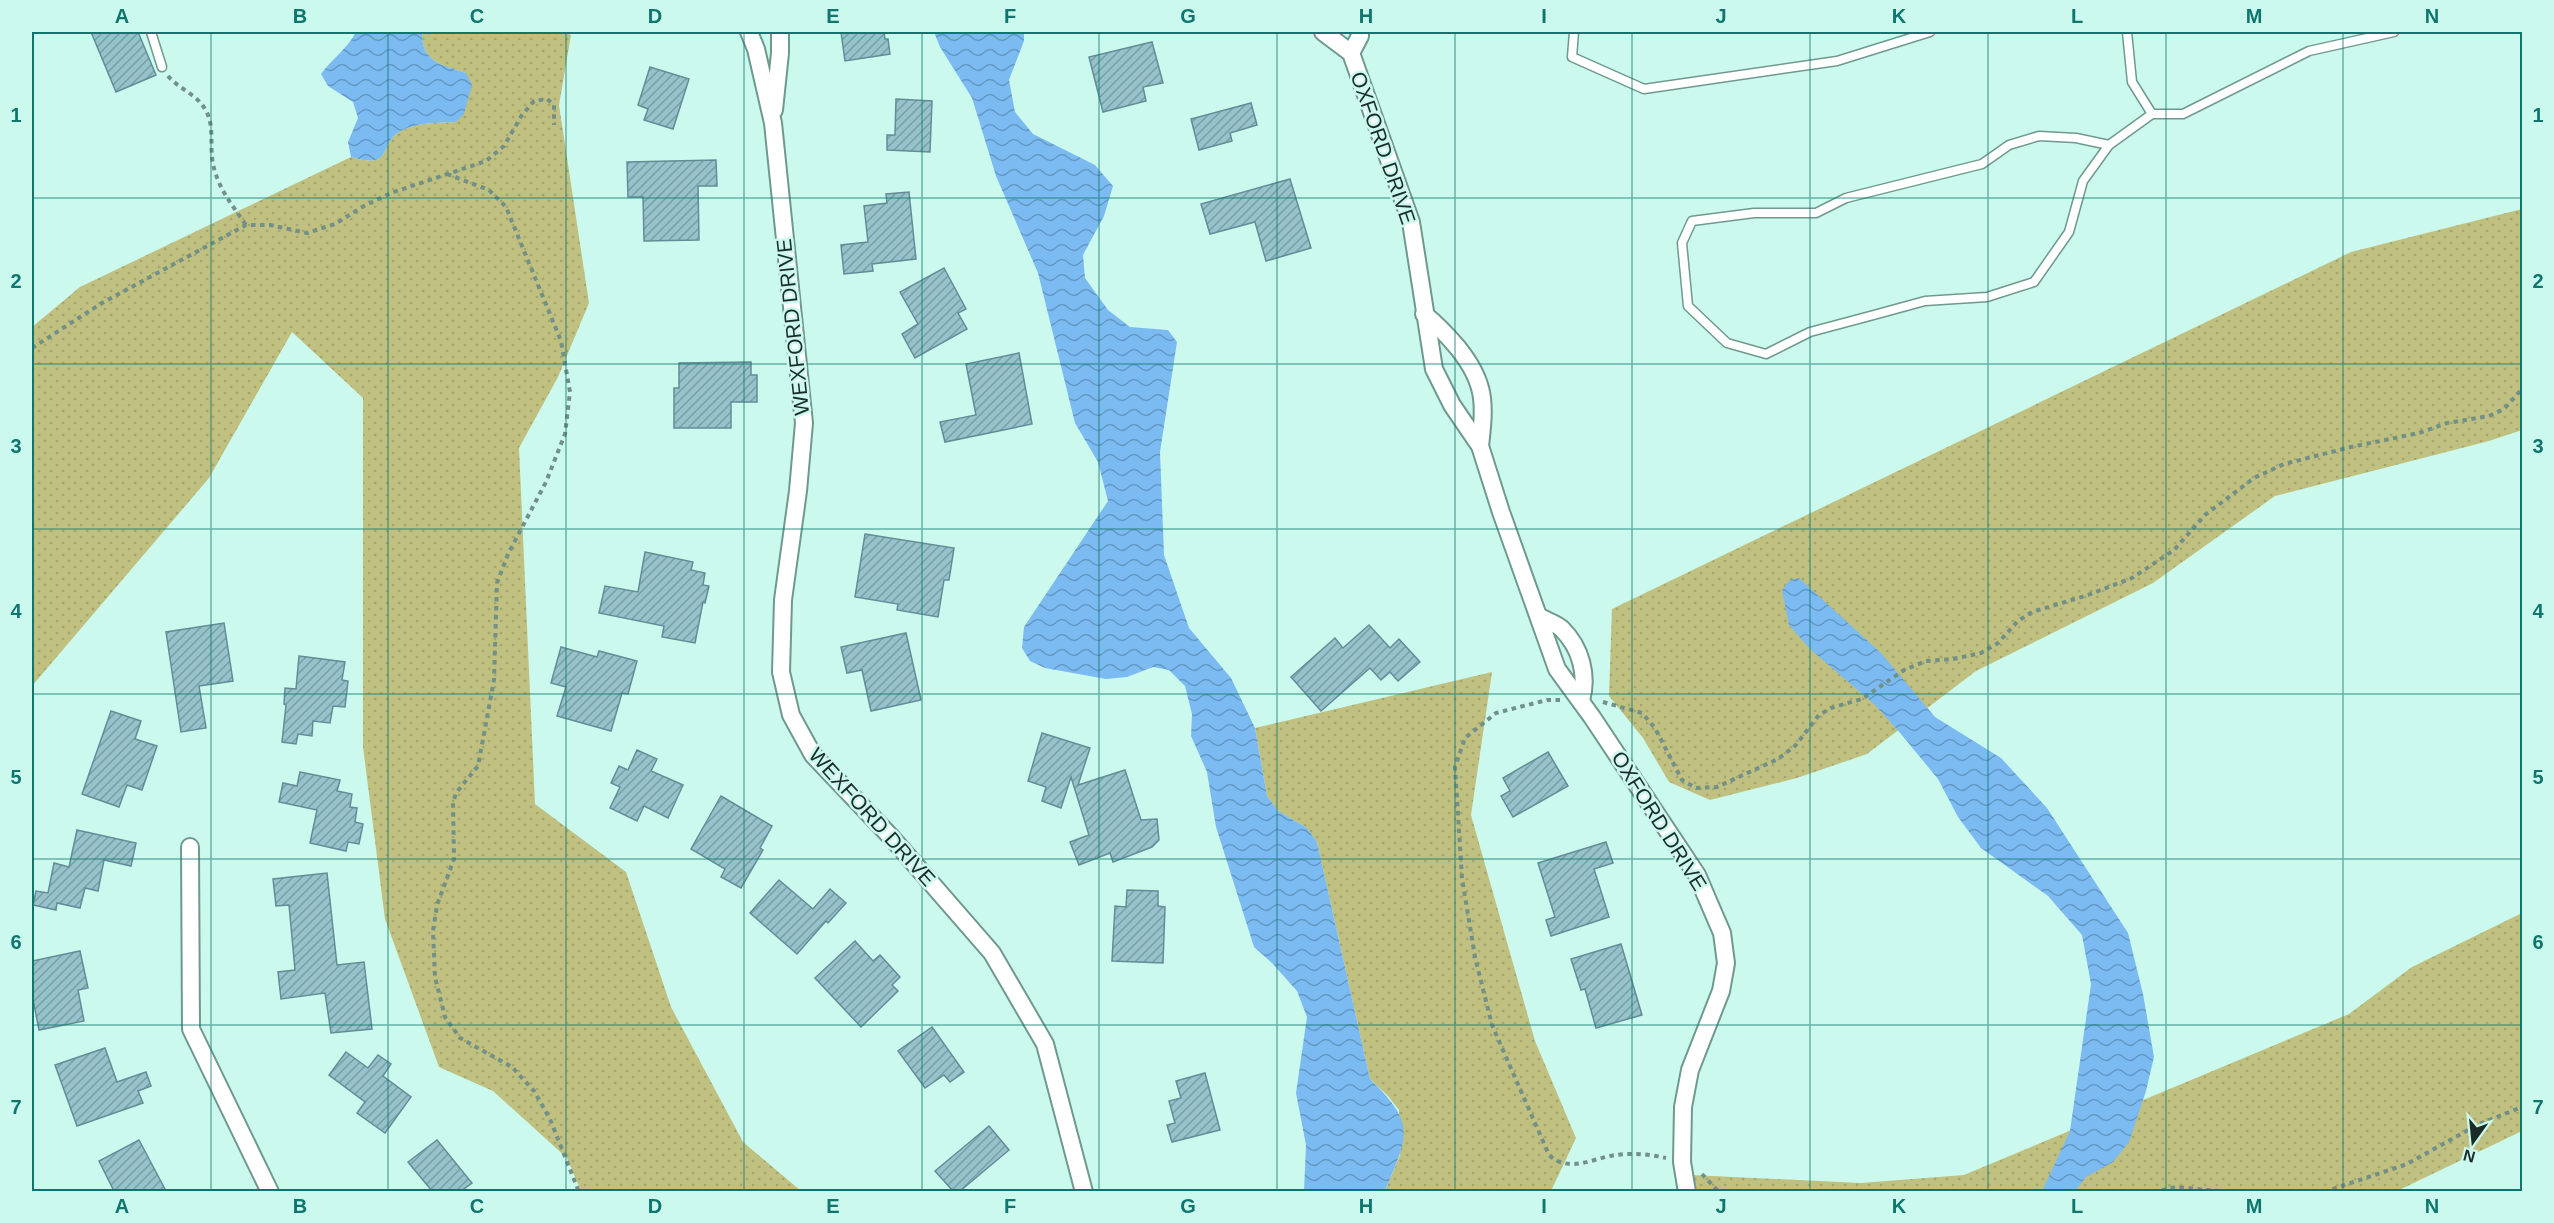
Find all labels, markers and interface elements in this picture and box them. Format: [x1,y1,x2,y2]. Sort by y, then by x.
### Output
text: A [115,5,129,27]
text: B [293,5,307,27]
text: C [470,5,484,27]
text: D [648,5,662,27]
text: E [826,5,840,27]
text: F [1004,5,1016,27]
text: G [1180,5,1196,27]
text: H [1359,5,1373,27]
text: I [1541,5,1547,27]
text: J [1715,5,1727,27]
text: K [1892,5,1907,27]
text: L [2071,5,2083,27]
text: M [2246,5,2262,27]
text: N [2425,5,2439,27]
street label: OXFORD DRIVE [1347,69,1420,227]
text: 1 [10,104,22,126]
text: 1 [2532,104,2544,126]
street label: WEXFORD DRIVE [772,238,813,416]
text: 2 [10,270,22,292]
text: 2 [2532,270,2544,292]
text: 3 [10,435,22,457]
text: 3 [2532,435,2544,457]
text: 4 [10,600,22,622]
text: 4 [2532,600,2544,622]
street label: WEXFORD DRIVE [804,743,940,890]
street label: OXFORD DRIVE [1607,747,1712,895]
text: 5 [10,766,22,788]
text: 5 [2532,766,2544,788]
text: 6 [10,931,22,953]
text: 6 [2532,931,2544,953]
text: 7 [10,1096,22,1118]
text: 7 [2532,1096,2544,1118]
north arrow [2443,1112,2503,1172]
text: N [2461,1146,2477,1166]
text: A [115,1195,129,1217]
text: B [293,1195,307,1217]
text: C [470,1195,484,1217]
text: D [648,1195,662,1217]
text: E [826,1195,840,1217]
text: F [1004,1195,1016,1217]
text: G [1180,1195,1196,1217]
text: H [1359,1195,1373,1217]
text: I [1541,1195,1547,1217]
text: J [1715,1195,1727,1217]
text: K [1892,1195,1907,1217]
text: L [2071,1195,2083,1217]
text: M [2246,1195,2262,1217]
text: N [2425,1195,2439,1217]

